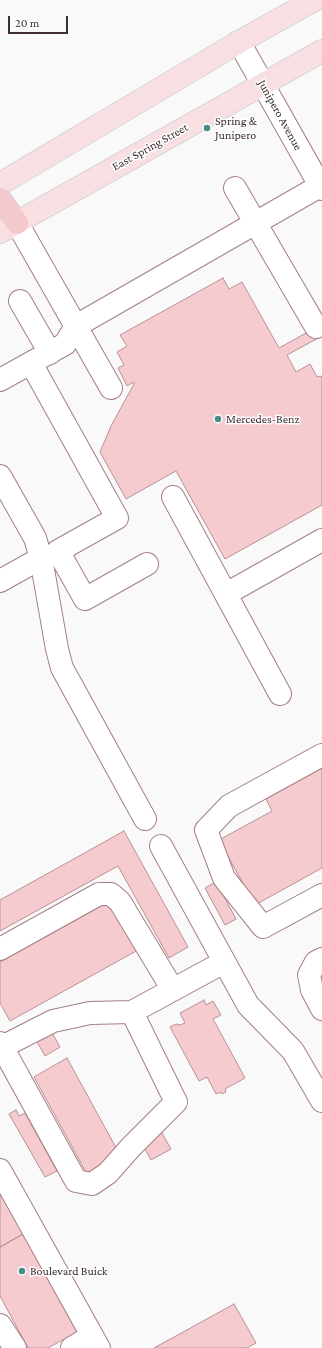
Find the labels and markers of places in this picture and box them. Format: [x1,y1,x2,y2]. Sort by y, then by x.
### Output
place label: Spring & Junipero [215,114,257,142]
marker: Spring & Junipero [202,123,212,133]
place label: Mercedes-Benz [226,412,299,426]
marker: Mercedes-Benz [213,414,223,424]
place label: Boulevard Buick [30,1264,108,1278]
marker: Boulevard Buick [17,1266,27,1276]

